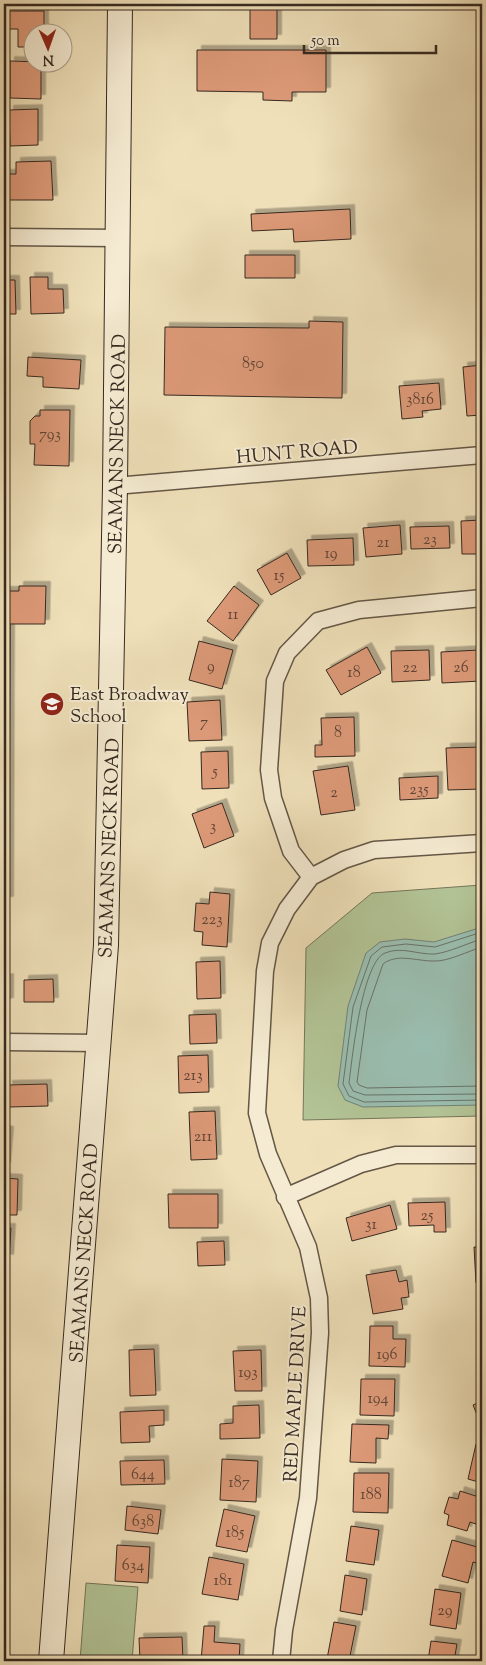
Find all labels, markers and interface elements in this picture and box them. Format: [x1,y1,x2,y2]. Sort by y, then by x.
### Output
north arrow [22,22,72,72]
scale bar [304,22,436,54]
text: 50 m [310,31,340,52]
text: N [42,49,54,69]
street label: SEAMANS NECK ROAD [103,334,134,554]
house number: 850 [242,353,264,376]
house number: 3816 [406,389,434,412]
house number: 793 [39,424,61,447]
street label: HUNT ROAD [235,435,359,472]
house number: 23 [423,529,437,552]
house number: 21 [377,532,390,555]
house number: 19 [324,543,338,566]
house number: 15 [274,565,285,588]
house number: 11 [228,604,239,627]
house number: 9 [207,656,215,679]
house number: 22 [403,657,418,680]
house number: 26 [453,657,469,680]
house number: 18 [347,662,361,685]
place label: East Broadway School [70,682,189,731]
school or university icon: East Broadway School [39,691,65,717]
house number: 7 [200,712,208,735]
house number: 8 [334,722,342,745]
street label: SEAMANS NECK ROAD [93,738,128,959]
house number: 5 [211,761,218,784]
house number: 235 [409,779,429,802]
house number: 2 [330,782,338,805]
house number: 3 [210,816,216,839]
house number: 223 [201,909,223,932]
house number: 213 [183,1065,203,1088]
house number: 211 [194,1126,213,1149]
street label: SEAMANS NECK ROAD [64,1142,107,1364]
house number: 25 [421,1205,434,1228]
house number: 31 [365,1214,378,1237]
street label: RED MAPLE DRIVE [278,1305,315,1483]
house number: 196 [376,1344,398,1367]
house number: 193 [238,1362,258,1385]
house number: 194 [367,1388,389,1411]
house number: 644 [131,1464,155,1487]
house number: 187 [228,1472,250,1495]
house number: 188 [360,1484,382,1507]
house number: 638 [132,1511,154,1534]
house number: 185 [226,1522,245,1545]
house number: 634 [122,1555,144,1578]
house number: 181 [214,1570,233,1593]
house number: 29 [437,1600,453,1623]

